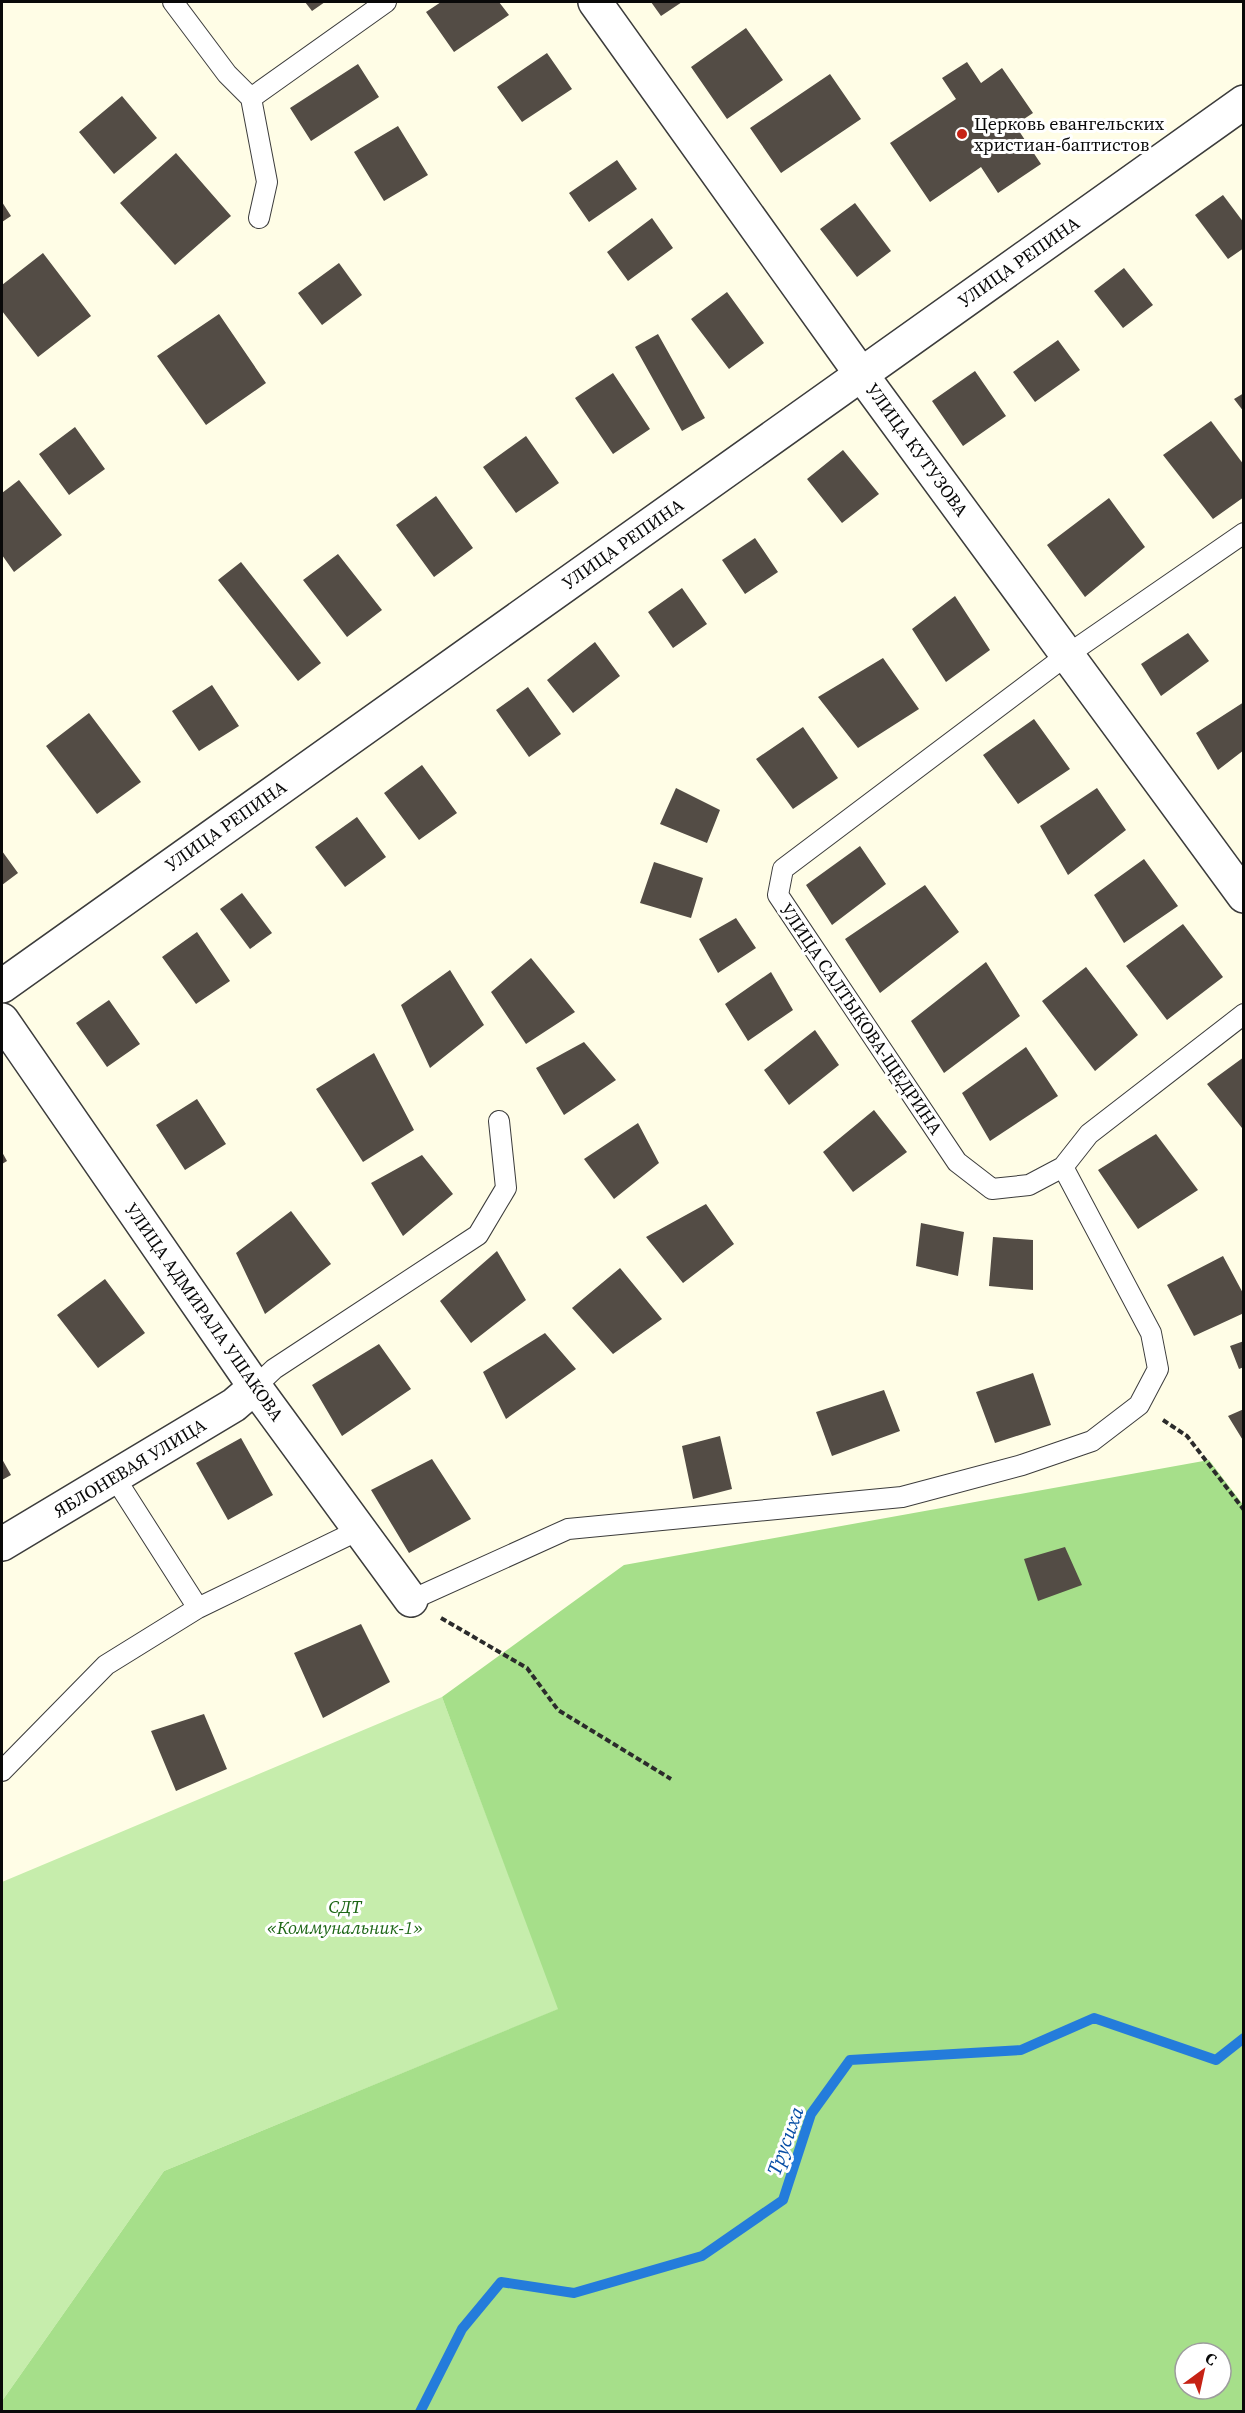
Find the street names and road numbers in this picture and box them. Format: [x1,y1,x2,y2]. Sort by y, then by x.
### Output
street label: УЛИЦА РЕПИНА [953,210,1085,313]
street label: УЛИЦА КУТУЗОВА [860,378,974,522]
street label: УЛИЦА РЕПИНА [557,492,689,595]
street label: УЛИЦА РЕПИНА [160,774,292,877]
street label: УЛИЦА САЛТЫКОВА-ЩЕДРИНА [774,898,949,1140]
street label: УЛИЦА АДМИРАЛА УШАКОВА [119,1198,290,1426]
street label: ЯБЛОНЕВАЯ УЛИЦА [49,1412,211,1523]

